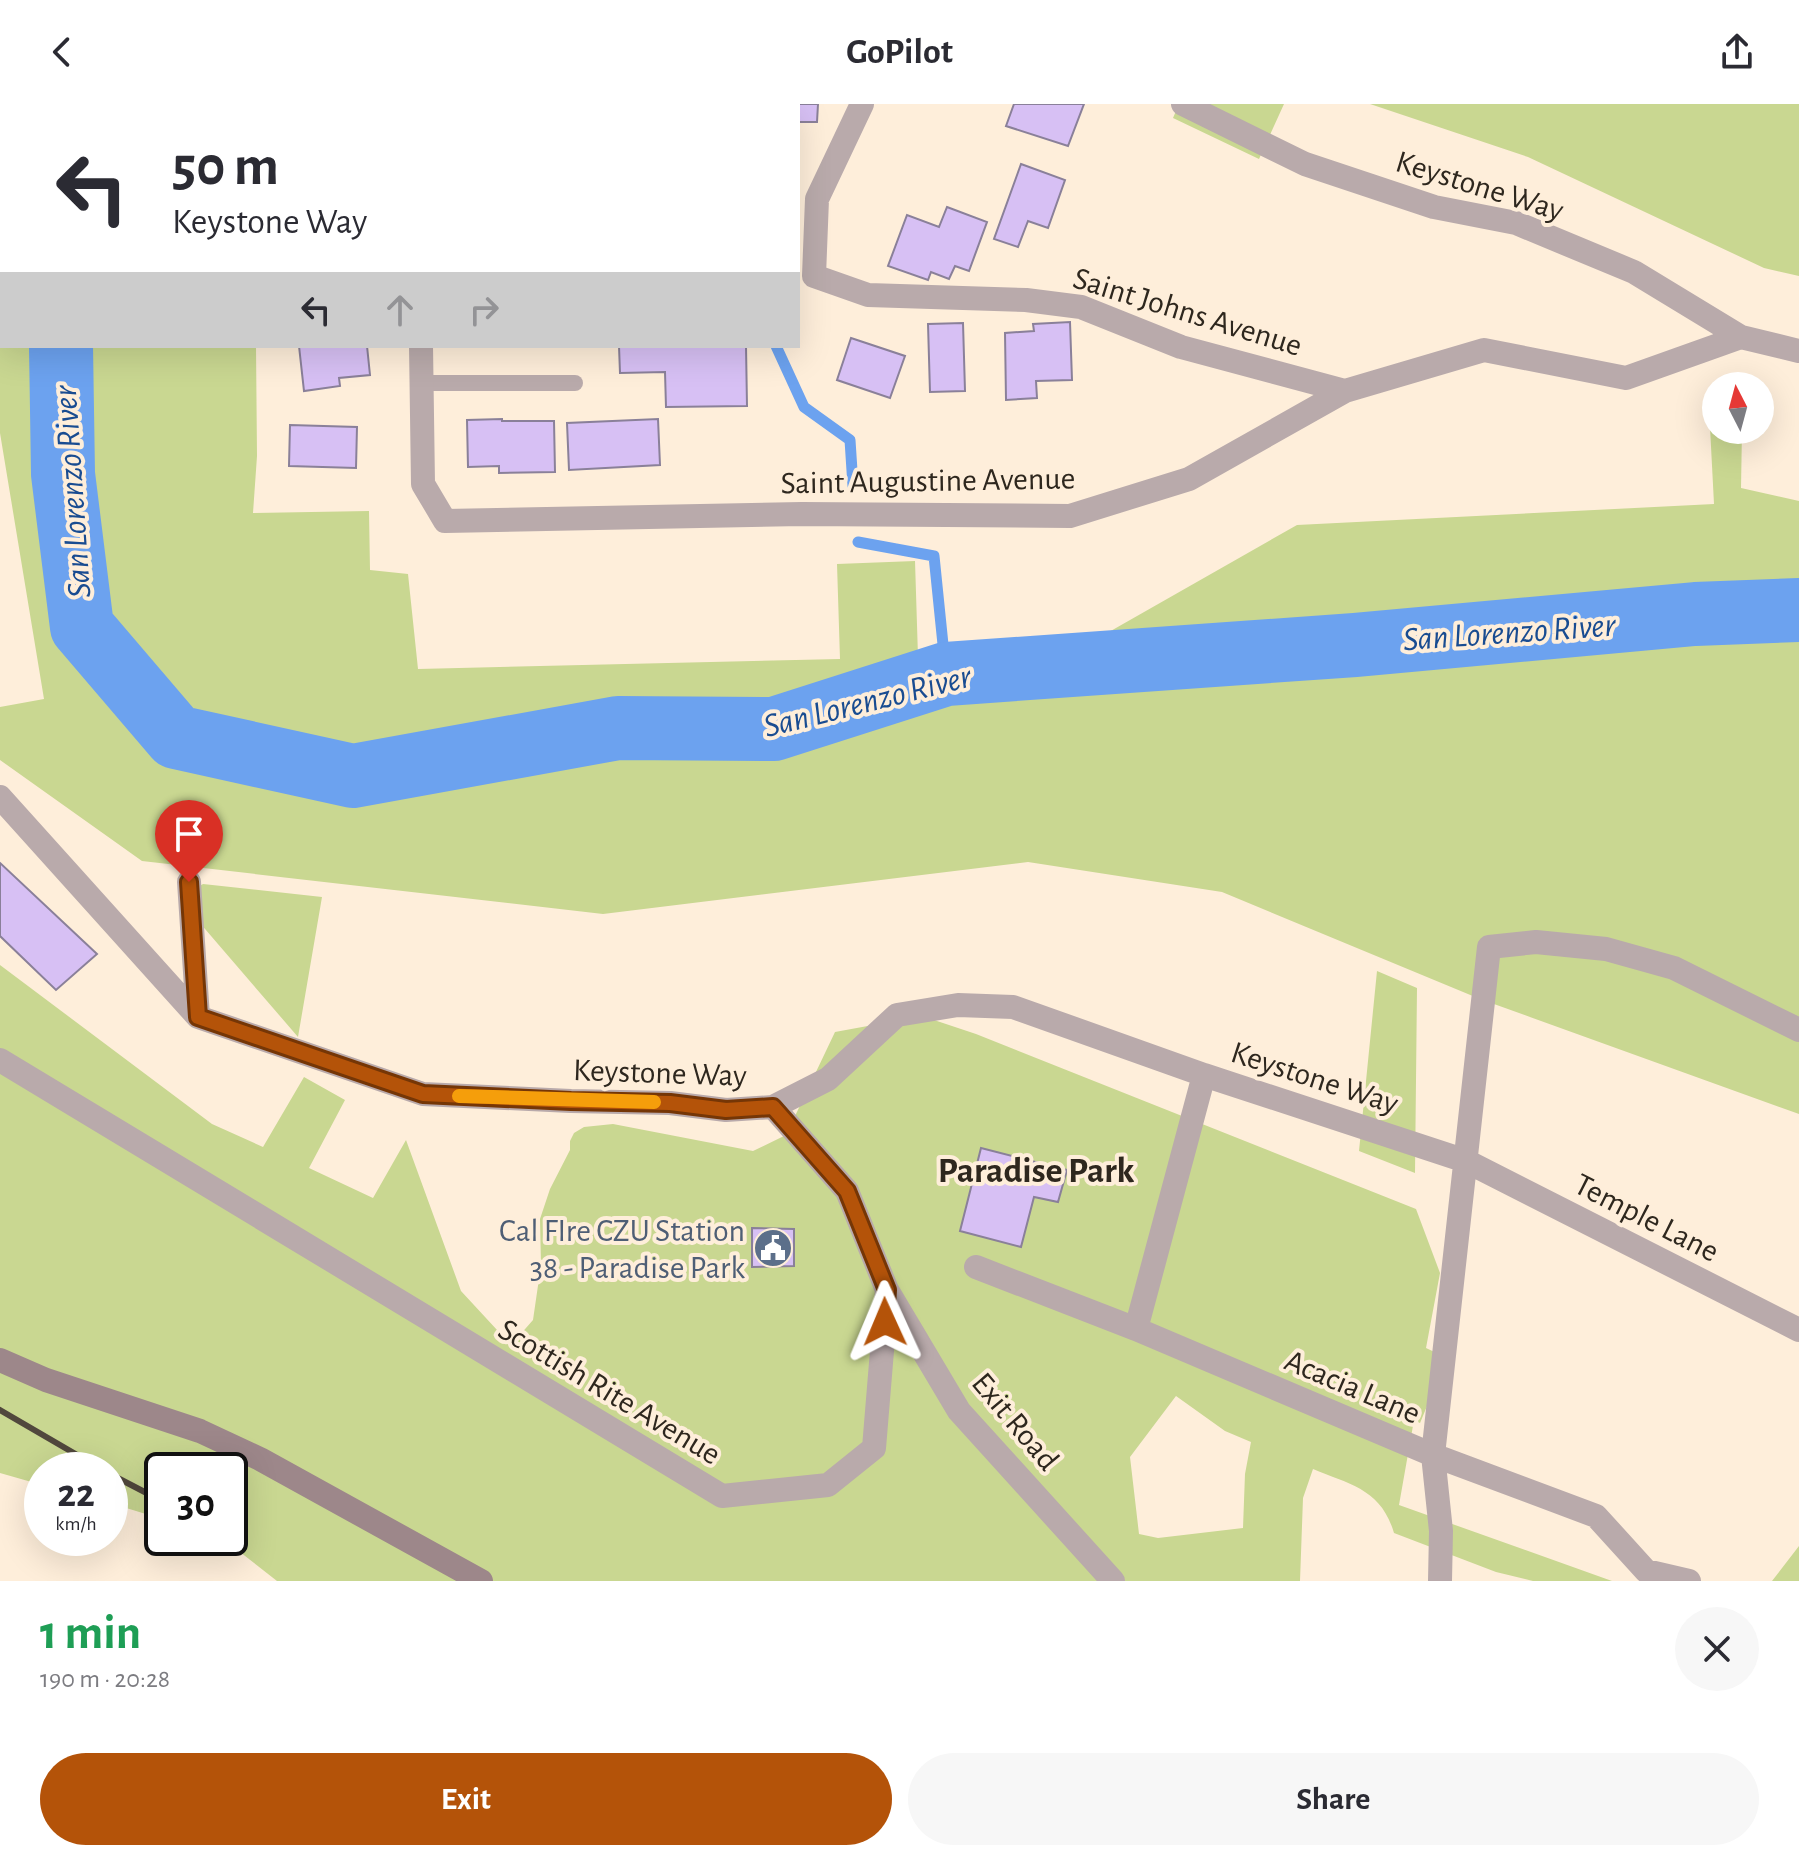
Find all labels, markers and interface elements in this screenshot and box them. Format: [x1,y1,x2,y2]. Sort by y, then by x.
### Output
icon: back [40,30,84,74]
icon: share [1715,30,1759,74]
text: GoPilot [846,34,953,70]
icon: left [40,136,144,240]
text: 50 m [172,139,279,195]
street label: Keystone Way [1392,145,1568,227]
text: Keystone Way [172,204,367,240]
street label: Saint Johns Avenue [1070,262,1306,362]
icon: left [294,288,338,332]
icon: ahead [378,288,422,332]
icon: right [462,288,506,332]
north arrow [1702,372,1774,444]
map controls [1702,372,1774,444]
water label: San Lorenzo River [49,384,97,599]
street label: Saint Augustine Avenue [780,462,1076,500]
water label: San Lorenzo River [1402,609,1617,657]
water label: San Lorenzo River [760,659,976,744]
pin [155,800,223,882]
icon: arrive [167,812,211,856]
street label: Keystone Way [1227,1036,1403,1120]
street label: Keystone Way [573,1054,748,1092]
district label: Paradise Park [938,1153,1134,1189]
street label: Temple Lane [1569,1168,1724,1268]
place label: Cal FIre CZU Station 38 - Paradise Park [499,1215,745,1284]
public building icon: Cal FIre CZU Station 38 - Paradise Park [752,1227,794,1269]
position arrow [843,1280,927,1364]
street label: Scottish Rite Avenue [493,1313,726,1471]
street label: Acacia Lane [1280,1344,1425,1430]
street label: Exit Road [966,1367,1065,1476]
speed limit sign: 30 [144,1452,248,1556]
text: 22 [57,1474,95,1514]
text: km/h [55,1514,97,1534]
button: close [1675,1607,1759,1691]
text: 1 min [40,1610,141,1658]
text: 190 m · 20:28 [40,1666,170,1692]
button: Exit [40,1753,892,1845]
button: Share [908,1753,1759,1845]

